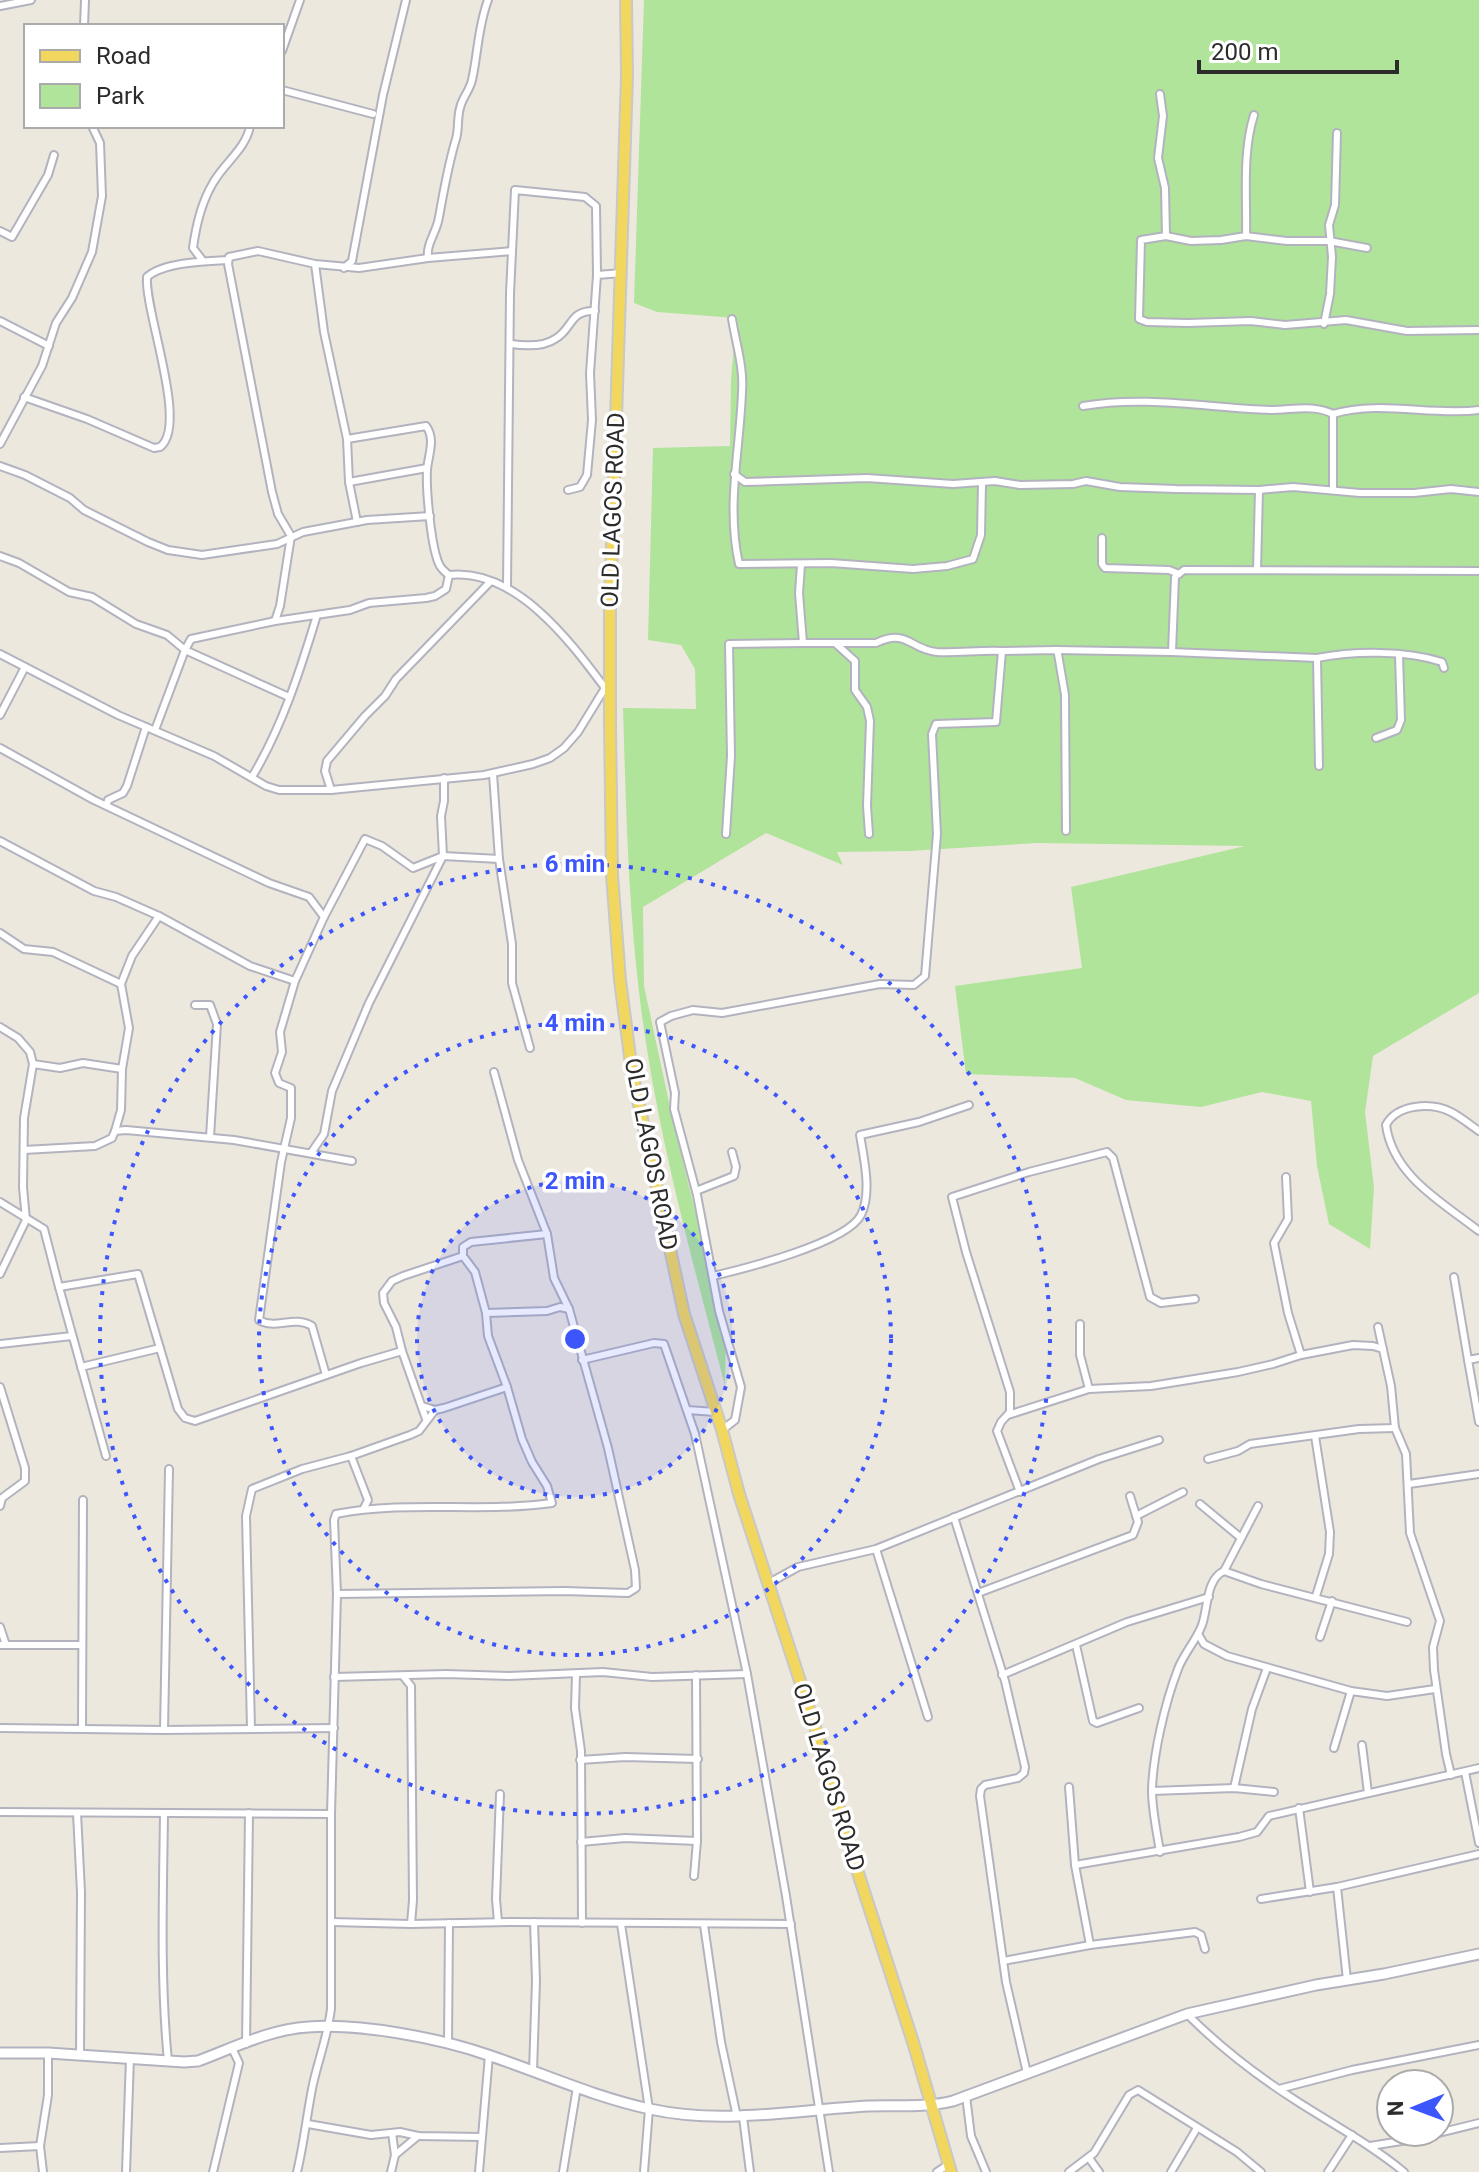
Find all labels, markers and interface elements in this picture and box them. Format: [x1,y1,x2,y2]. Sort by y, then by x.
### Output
legend [24,24,284,128]
scale bar [1199,24,1397,74]
text: 200 m [1211,38,1278,66]
text: Road [96,42,151,70]
text: Park [96,82,145,110]
street label: OLD LAGOS ROAD [596,412,630,608]
text: 6 min [545,850,605,878]
text: 4 min [545,1009,605,1037]
street label: OLD LAGOS ROAD [619,1055,683,1253]
text: 2 min [545,1167,605,1195]
centre of rings [561,1325,589,1353]
street label: OLD LAGOS ROAD [787,1680,871,1874]
north arrow [1375,2068,1455,2148]
text: N [1383,2100,1408,2116]

